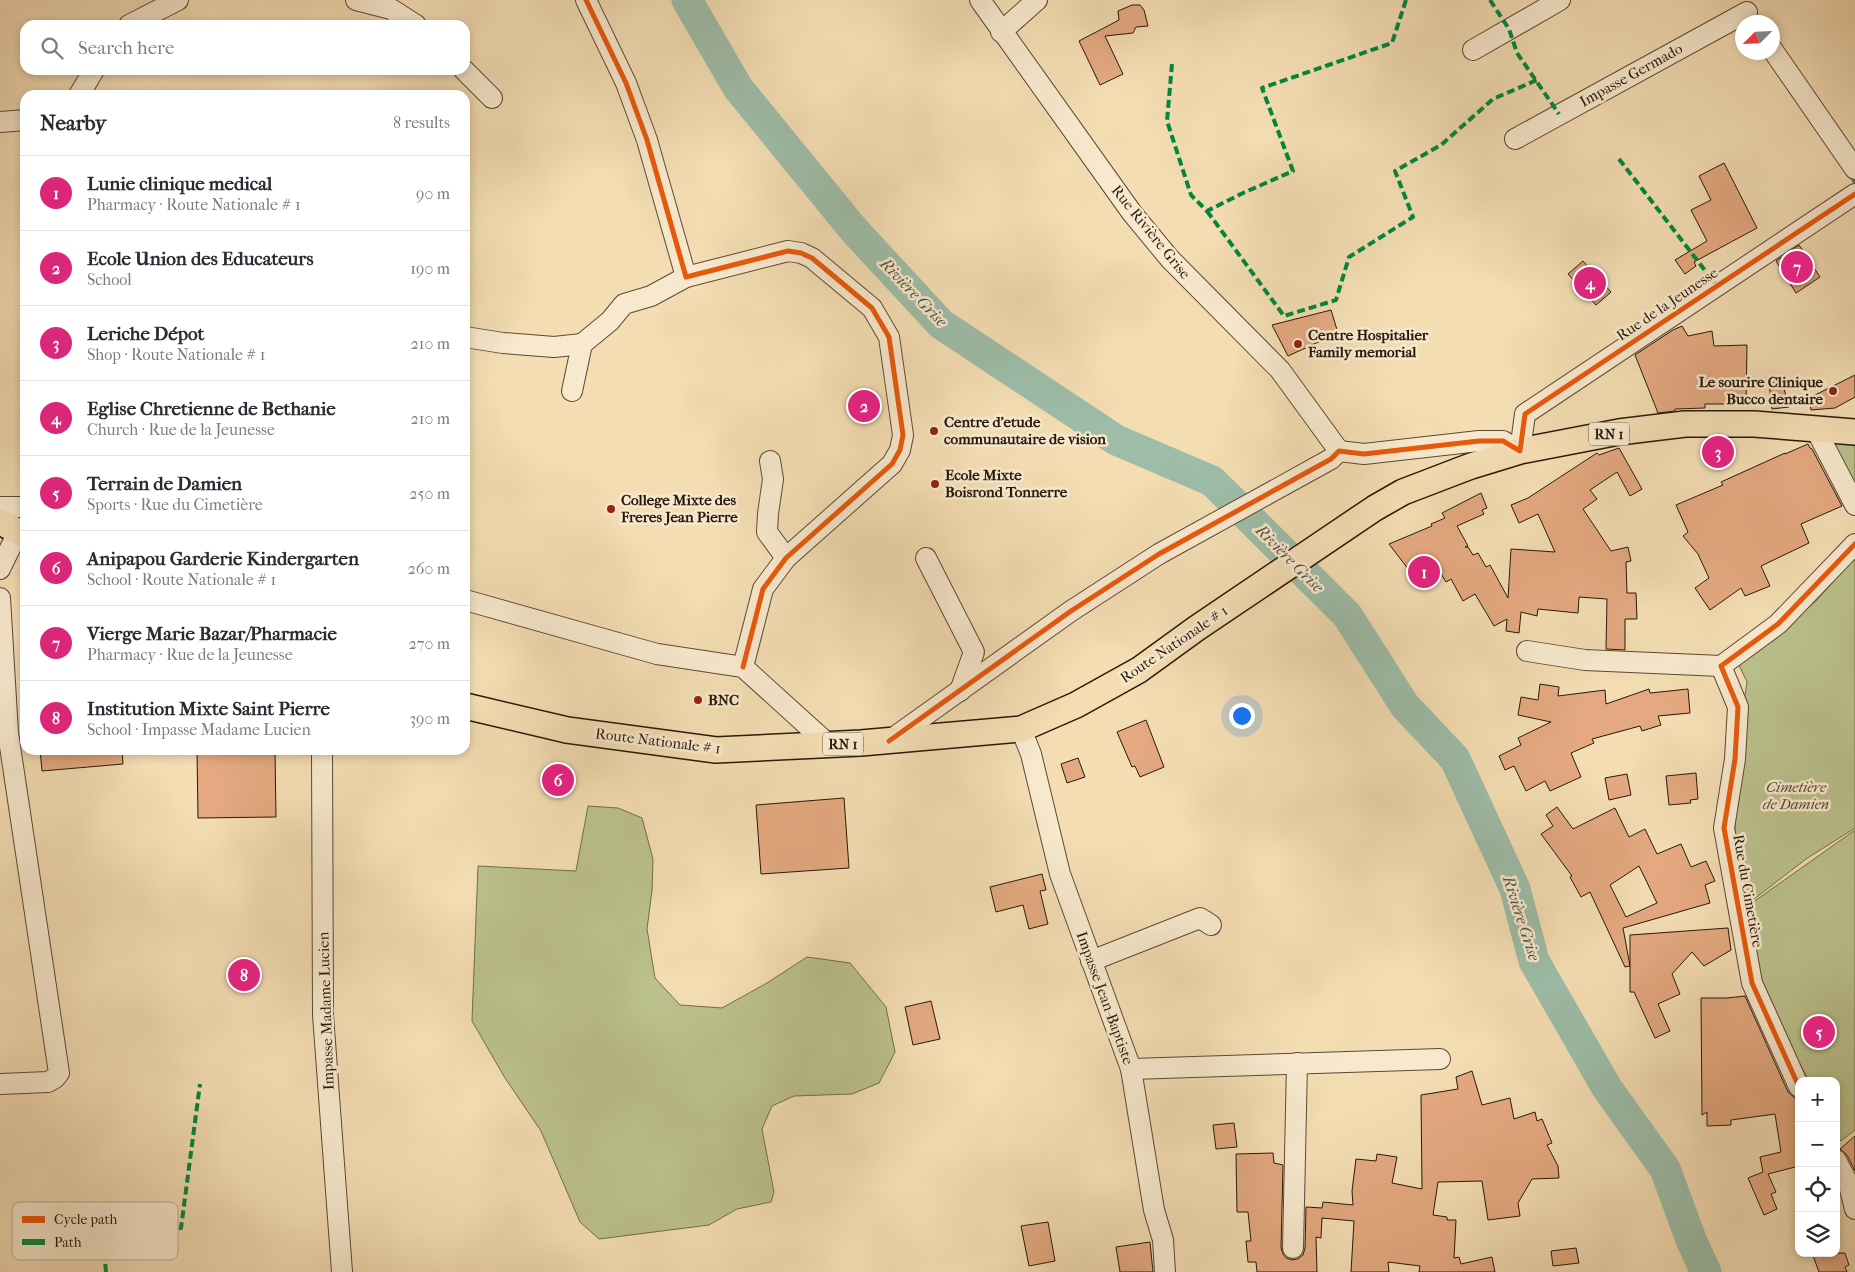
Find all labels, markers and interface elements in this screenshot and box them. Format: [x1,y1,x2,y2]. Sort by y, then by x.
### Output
north arrow [1735,15,1780,60]
search box [20,20,470,75]
icon: search [38,34,66,62]
text: Search here [78,37,174,59]
street label: Impasse Germado [1576,39,1686,111]
text: Nearby [40,111,106,135]
text: 8 results [393,113,450,132]
text: Lunie clinique medical [87,173,272,195]
street label: Rue Rivière Grise [1108,182,1195,283]
text: 1 [53,184,59,203]
text: 90 m [416,184,450,203]
text: Pharmacy · Route Nationale # 1 [87,195,301,214]
text: Ecole Union des Educateurs [87,248,313,270]
pin: 7 [1781,248,1813,286]
water label: Rivière Grise [876,253,951,331]
text: 2 [52,259,60,278]
text: 190 m [410,259,450,278]
street label: Rue de la Jeunesse [1613,263,1722,345]
pin: 4 [1574,264,1606,302]
text: School [87,270,132,289]
text: Leriche Dépot [87,323,204,345]
place label: Centre Hospitalier Family memorial [1307,326,1429,361]
text: 3 [53,334,59,353]
text: 210 m [411,334,450,353]
marker: Centre Hospitalier Family memorial [1292,338,1304,350]
text: Shop · Route Nationale # 1 [87,345,266,364]
place label: Le sourire Clinique Bucco dentaire [1699,373,1824,408]
marker: Le sourire Clinique Bucco dentaire [1827,385,1839,397]
pin: 2 [848,387,880,425]
text: Eglise Chretienne de Bethanie [87,398,336,420]
text: 4 [51,409,61,428]
text: 210 m [411,409,450,428]
place label: Centre d'etude communautaire de vision [944,413,1106,448]
text: Church · Rue de la Jeunesse [87,420,275,439]
road number: RN 1 [1589,422,1629,446]
marker: Centre d'etude communautaire de vision [928,425,940,437]
pin: 3 [1702,433,1734,471]
place label: Ecole Mixte Boisrond Tonnerre [945,466,1068,501]
text: Terrain de Damien [87,473,242,495]
marker: Ecole Mixte Boisrond Tonnerre [929,478,941,490]
text: 5 [53,484,59,503]
text: 250 m [409,484,450,503]
place label: College Mixte des Freres Jean Pierre [620,491,738,526]
text: Sports · Rue du Cimetière [87,495,263,514]
marker: College Mixte des Freres Jean Pierre [605,503,617,515]
water label: Rivière Grise [1251,520,1328,597]
text: Anipapou Garderie Kindergarten [87,548,359,570]
pin: 1 [1408,553,1440,591]
text: 6 [52,559,60,578]
text: 260 m [408,559,450,578]
text: School · Route Nationale # 1 [87,570,276,589]
street label: Route Nationale # 1 [1117,601,1231,687]
text: Vierge Marie Bazar/Pharmacie [87,623,337,645]
text: 7 [52,634,60,653]
text: 270 m [409,634,450,653]
text: Pharmacy · Rue de la Jeunesse [87,645,293,664]
place label: BNC [708,691,739,709]
marker: BNC [692,694,704,706]
text: Institution Mixte Saint Pierre [87,698,330,720]
your location [1229,703,1255,729]
text: 8 [52,709,60,728]
text: 390 m [409,709,450,728]
text: School · Impasse Madame Lucien [87,720,311,739]
street label: Route Nationale # 1 [594,724,722,758]
road number: RN 1 [823,732,863,756]
pin: 6 [542,761,574,799]
park label: Cimetière de Damien [1763,778,1829,813]
street label: Rue du Cimetière [1729,833,1767,950]
water label: Rivière Grise [1499,873,1544,963]
street label: Impasse Jean-Baptiste [1073,929,1138,1068]
street label: Impasse Madame Lucien [314,931,338,1090]
pin: 8 [228,956,260,994]
pin: 5 [1803,1013,1835,1051]
map controls [1795,1077,1840,1257]
button: + [1795,1077,1840,1122]
button: − [1795,1122,1840,1167]
button: locate [1795,1167,1840,1212]
legend [12,1202,178,1260]
text: Cycle path [54,1211,118,1228]
button: layers [1795,1212,1840,1257]
text: Path [54,1234,82,1251]

